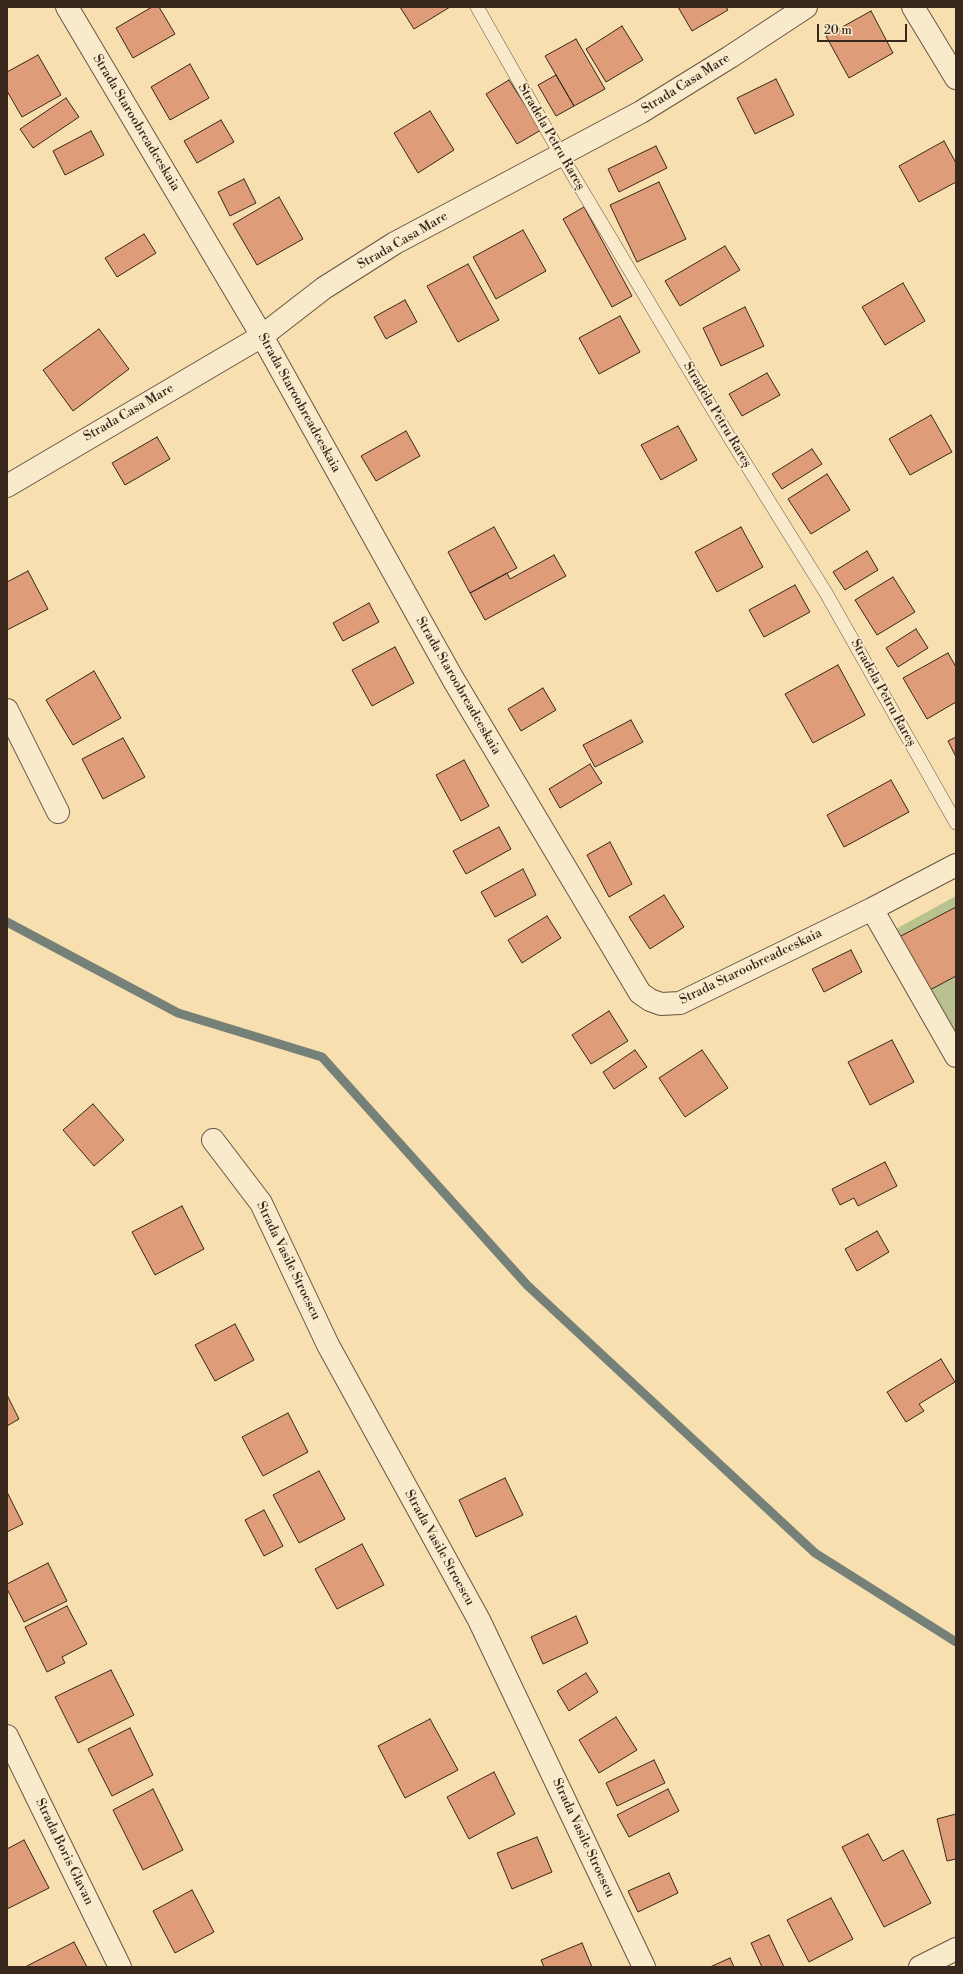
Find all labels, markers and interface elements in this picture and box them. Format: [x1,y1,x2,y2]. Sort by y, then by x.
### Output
scale bar [819,16,909,42]
text: 20 m [824,23,852,38]
street label: Strada Casa Mare [639,51,733,117]
street label: Strada Staroobreadceskaia [89,52,183,194]
street label: Stradela Petru Rareș [514,81,588,193]
street label: Strada Casa Mare [355,209,451,273]
street label: Strada Staroobreadceskaia [254,331,344,475]
street label: Stradela Petru Rareș [679,359,755,471]
street label: Strada Casa Mare [81,381,177,445]
street label: Strada Staroobreadceskaia [412,614,504,758]
street label: Stradela Petru Rareș [847,637,919,749]
street label: Strada Staroobreadceskaia [677,926,825,1008]
street label: Strada Vasile Stroescu [253,1199,323,1323]
street label: Strada Vasile Stroescu [401,1487,477,1609]
street label: Strada Vasile Stroescu [549,1776,617,1900]
street label: Strada Boris Glavan [31,1796,97,1908]

